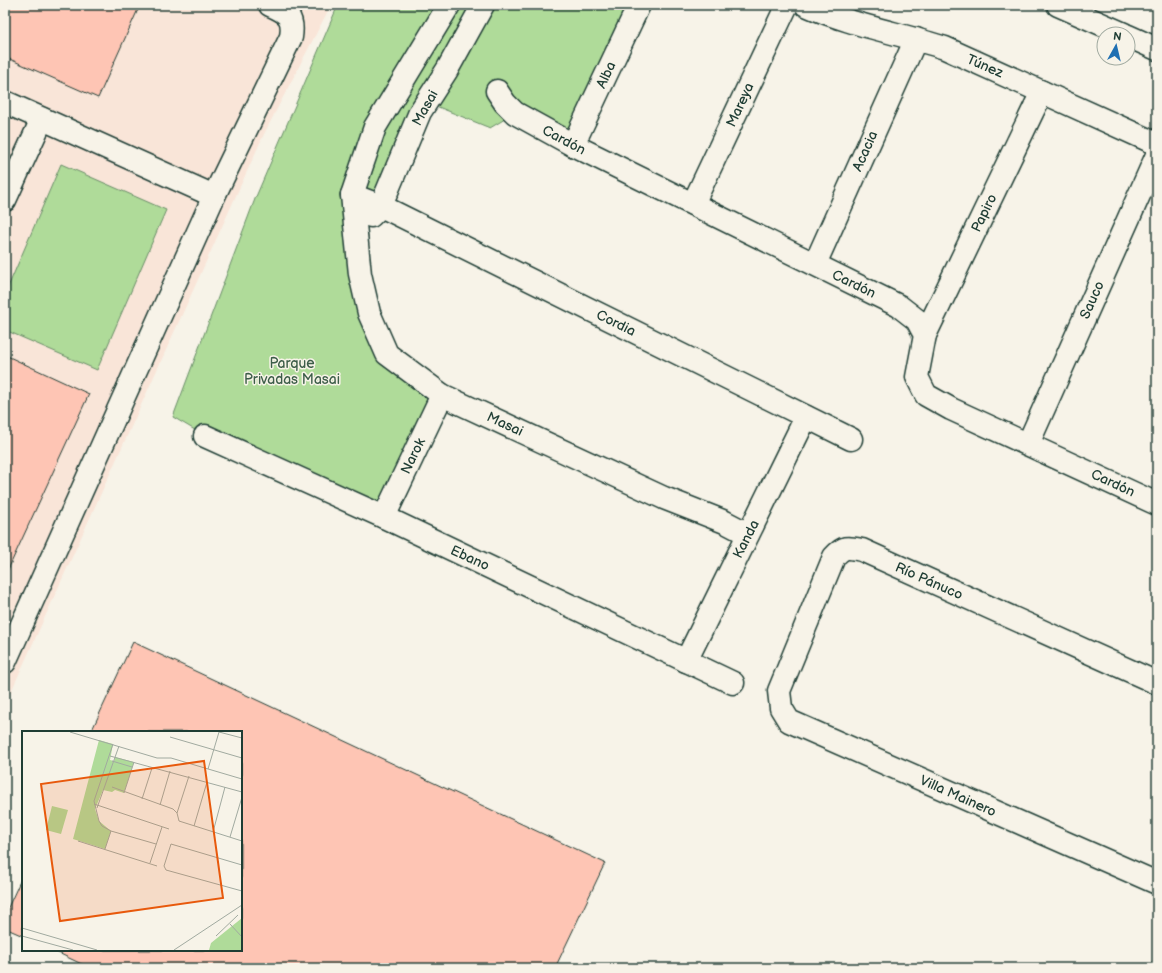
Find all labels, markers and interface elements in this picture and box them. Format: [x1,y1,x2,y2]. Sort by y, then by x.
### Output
north arrow [1096,26,1136,66]
text: N [1112,30,1122,44]
street label: Túnez [964,51,1006,82]
street label: Alba [592,59,620,91]
street label: Mareya [722,80,758,130]
street label: Masai [408,87,442,129]
street label: Cardón [539,122,589,158]
street label: Acacia [849,128,881,174]
street label: Papiro [968,191,1000,235]
street label: Cardón [829,266,879,302]
street label: Sauco [1076,278,1108,322]
street label: Cordia [593,306,639,340]
park label: Parque Privadas Masai [244,355,340,388]
street label: Masai [484,408,526,440]
street label: Narok [397,435,429,477]
street label: Cardón [1088,465,1138,501]
street label: Kanda [729,517,763,561]
street label: Ebano [448,542,492,574]
street label: Río Pánuco [893,559,965,603]
inset map [22,731,242,951]
street label: Villa Mainero [917,772,999,820]

